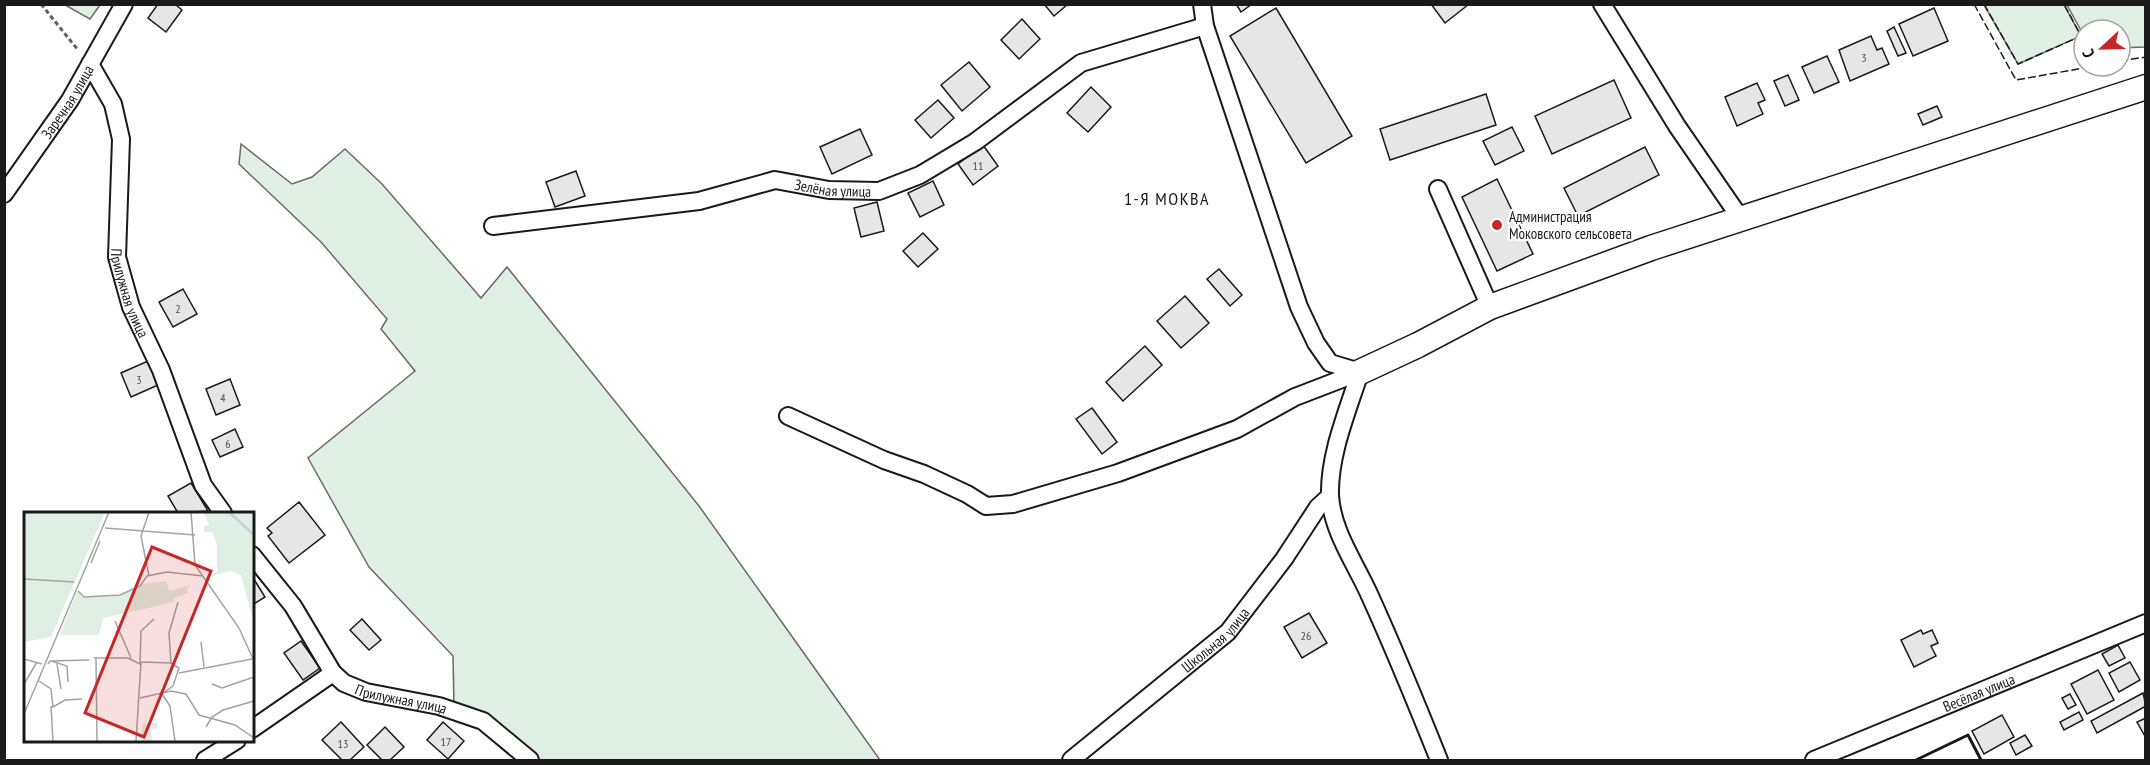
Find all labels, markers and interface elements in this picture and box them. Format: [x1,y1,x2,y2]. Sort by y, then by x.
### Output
north arrow [2072,18,2132,78]
text: С [2077,46,2099,61]
house number: 3 [1861,50,1867,65]
street label: Заречная улица [37,61,97,142]
house number: 11 [973,158,983,173]
street label: Зелёная улица [793,174,871,200]
district label: 1-Я МОКВА [1124,187,1210,210]
place label: Администрация Моковского сельсовета [1509,207,1632,243]
marker: Администрация Моковского сельсовета [1490,218,1504,232]
street label: Прилужная улица [108,248,154,340]
house number: 2 [175,301,181,316]
house number: 3 [136,372,142,387]
house number: 4 [220,390,226,405]
house number: 6 [225,436,231,451]
inset map [24,512,254,741]
street label: Школьная улица [1177,603,1253,676]
house number: 26 [1301,628,1311,643]
street label: Весёлая улица [1940,669,2017,715]
street label: Прилужная улица [353,679,450,718]
house number: 17 [441,734,451,749]
house number: 13 [338,736,348,751]

